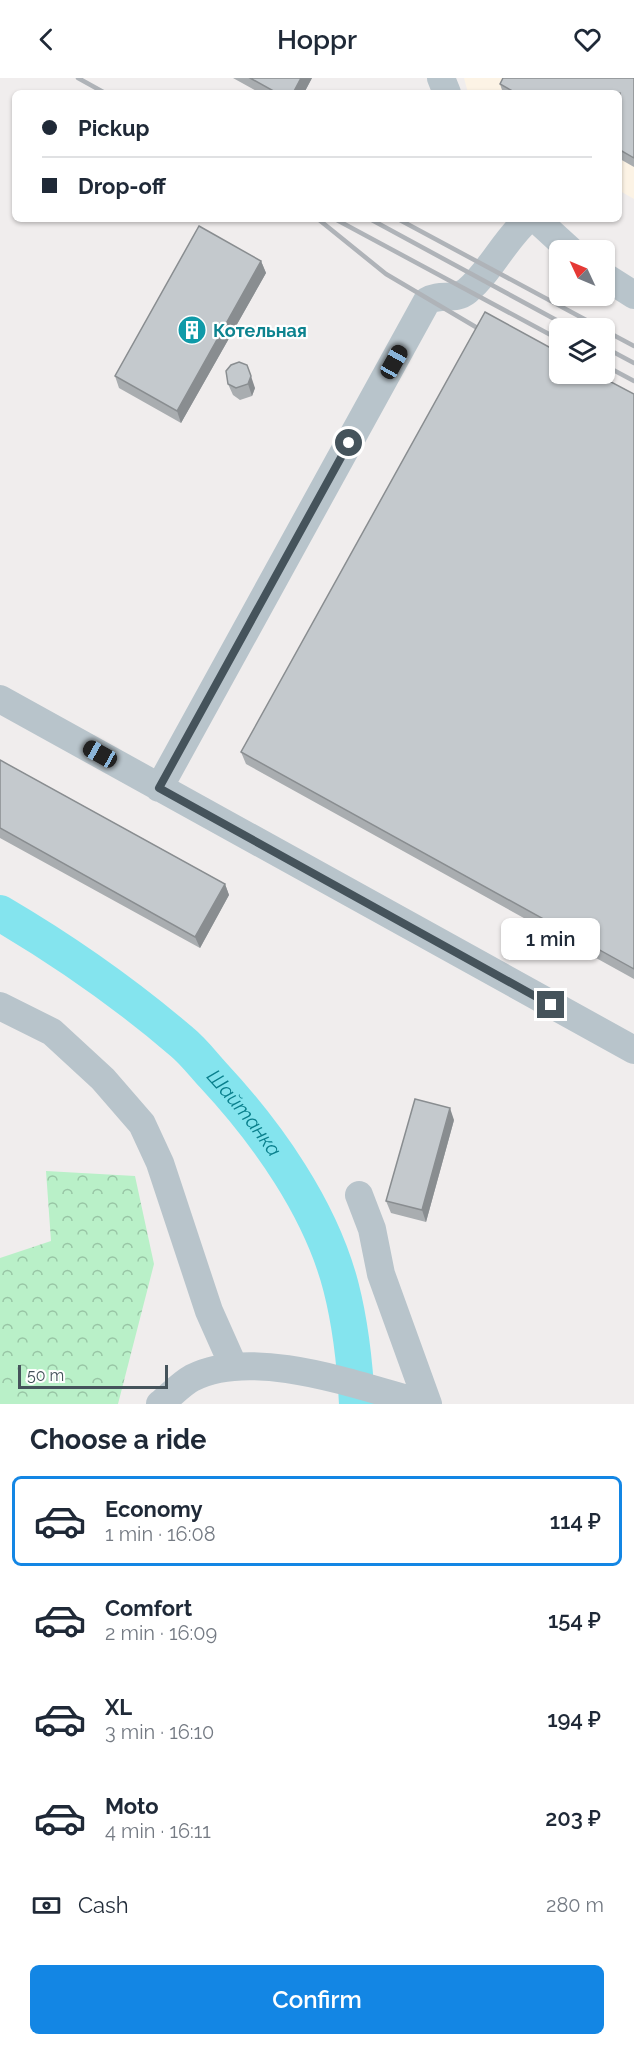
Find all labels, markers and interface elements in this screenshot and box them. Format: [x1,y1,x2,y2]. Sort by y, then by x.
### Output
icon: back [30,23,63,56]
icon: heart [571,23,604,56]
text: Hoppr [277,24,357,55]
text: Pickup [78,115,150,141]
text: Drop-off [78,173,166,199]
north arrow [549,240,615,306]
map controls [549,240,615,384]
building icon: Котельная [176,314,208,346]
button: layers [549,318,615,384]
place label: Котельная [213,320,307,341]
car [377,342,411,382]
route start [335,429,362,456]
car [80,737,120,771]
callout: 1 min [502,918,600,960]
text: 1 min [526,927,575,951]
route end [537,991,564,1018]
water label: Шайтанка [202,1065,287,1161]
scale bar [18,1362,168,1390]
text: 50 m [27,1366,64,1385]
text: Choose a ride [30,1424,206,1455]
icon: car [33,1494,87,1548]
text: Economy [105,1496,203,1522]
text: 114 ₽ [550,1508,601,1534]
text: 1 min · 16:08 [105,1522,216,1546]
icon: car [33,1593,87,1647]
text: Comfort [105,1595,192,1621]
text: 154 ₽ [548,1607,601,1633]
text: 2 min · 16:09 [105,1621,217,1645]
icon: car [33,1692,87,1746]
text: XL [105,1694,132,1720]
text: 194 ₽ [547,1706,601,1732]
text: 3 min · 16:10 [105,1720,214,1744]
icon: car [33,1791,87,1845]
text: Moto [105,1793,159,1819]
text: 203 ₽ [545,1805,601,1831]
text: 4 min · 16:11 [105,1819,211,1843]
icon: cash [30,1889,63,1922]
text: Cash [78,1892,129,1918]
text: 280 m [546,1893,604,1917]
button: Confirm [30,1965,604,2034]

